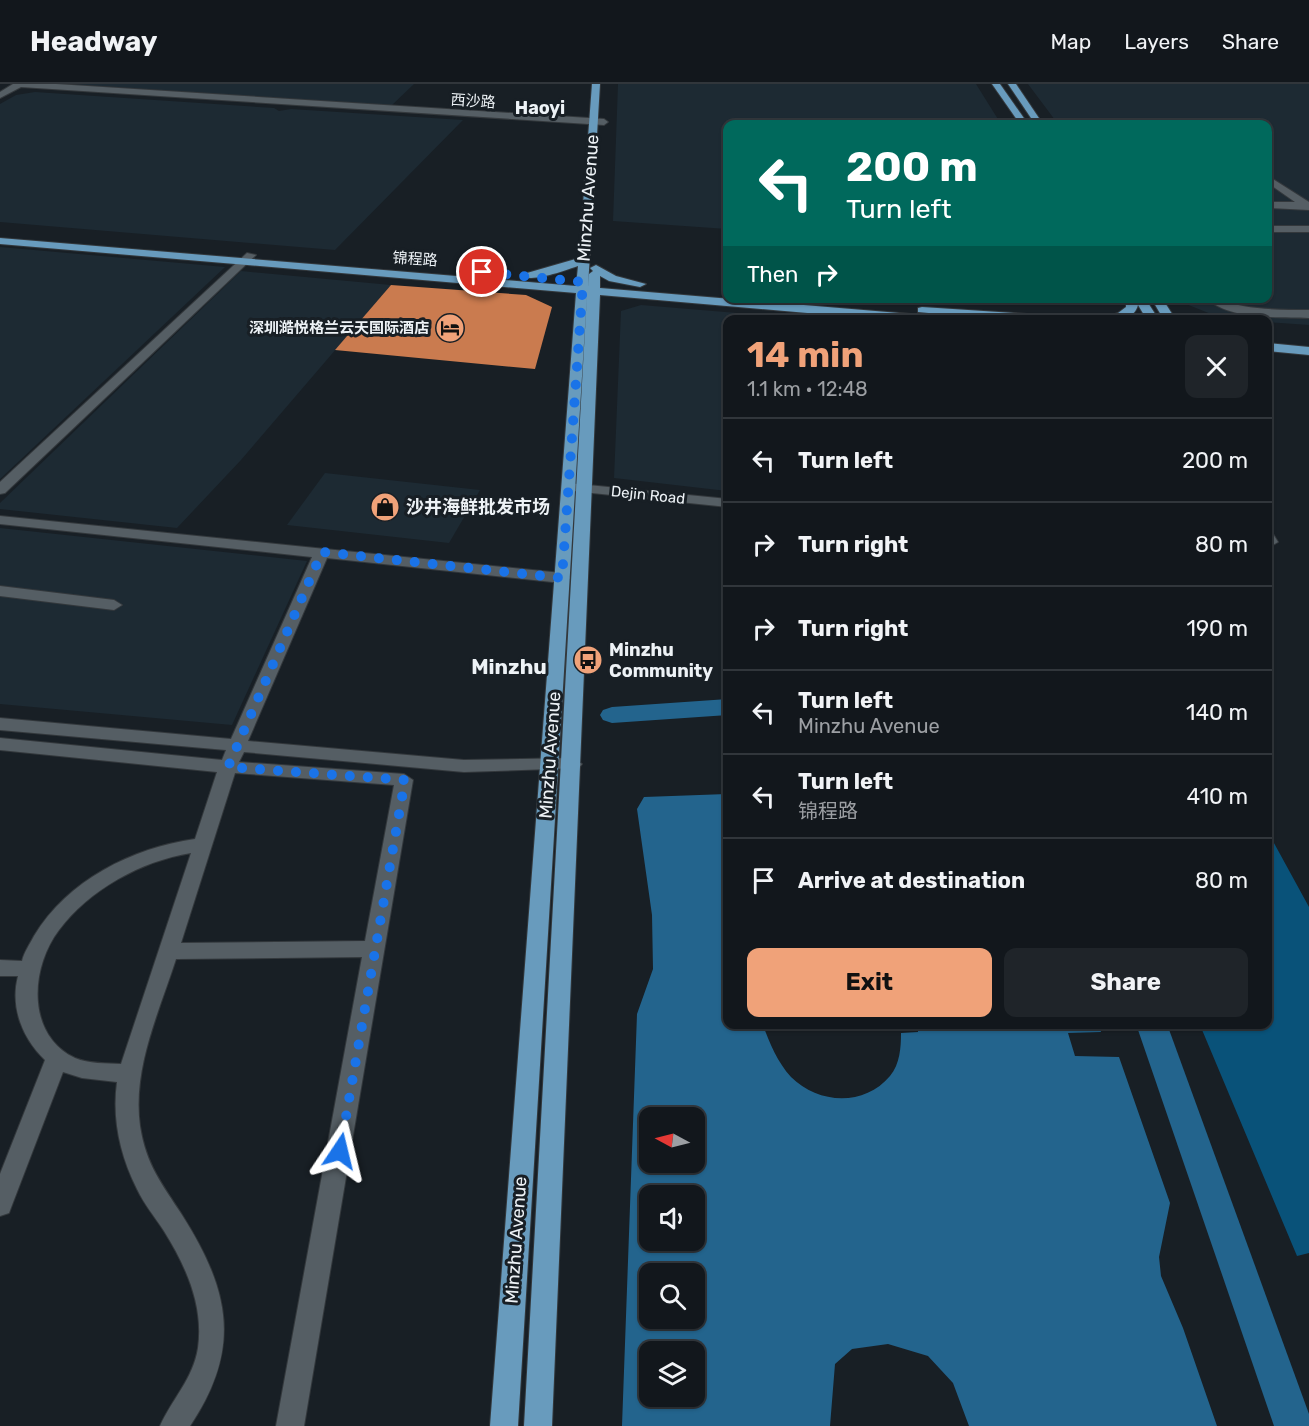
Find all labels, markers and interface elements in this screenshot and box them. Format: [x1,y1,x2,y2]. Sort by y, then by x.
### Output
text: Headway [30,25,157,58]
text: Map [1050,29,1091,54]
text: Layers [1124,29,1189,54]
text: Share [1222,29,1279,54]
street label: 西沙路 [450,90,496,112]
district label: Haoyi [515,97,565,119]
street label: Minzhu Avenue [573,134,603,262]
text: 200 m [846,142,978,192]
icon: left [747,144,825,222]
text: Turn left [846,193,951,225]
pin [456,246,507,297]
street label: 锦程路 [392,248,438,270]
icon: arrive [465,255,498,288]
icon: right [810,258,843,291]
text: Then [747,261,798,288]
hotel icon: 深圳澔悦格兰云天国际酒店 [434,312,466,344]
place label: 深圳澔悦格兰云天国际酒店 [249,319,429,337]
text: 14 min [747,333,864,376]
button: close [1185,335,1248,398]
text: 1.1 km · 12:48 [747,377,868,401]
icon: left [747,444,780,477]
text: Turn left [798,447,893,474]
text: 200 m [1182,447,1248,474]
street label: Dejin Road [610,482,686,508]
shop icon: 沙井海鲜批发市场 [369,491,401,523]
place label: 沙井海鲜批发市场 [406,496,550,518]
icon: right [747,528,780,561]
text: Turn right [798,531,908,558]
text: 80 m [1195,531,1248,558]
icon: right [747,612,780,645]
text: Turn right [798,615,908,642]
text: 190 m [1187,615,1248,642]
place label: Minzhu Community [609,639,713,682]
bus stop icon: Minzhu Community [572,644,604,676]
district label: Minzhu [471,654,547,679]
text: Turn left [798,687,893,714]
street label: Minzhu Avenue [535,691,565,819]
icon: left [747,696,780,729]
text: 140 m [1186,699,1248,726]
text: Minzhu Avenue [798,714,940,738]
text: Turn left [798,768,893,795]
icon: left [747,780,780,813]
text: 410 m [1186,783,1248,810]
text: 锦程路 [798,799,858,823]
icon: arrive [747,864,780,897]
text: Arrive at destination [798,867,1025,894]
text: 80 m [1195,867,1248,894]
button: Exit [747,948,992,1017]
button: Share [1004,948,1248,1017]
north arrow [639,1107,705,1173]
map controls [639,1107,705,1407]
position arrow [308,1119,372,1183]
street label: Minzhu Avenue [501,1176,531,1304]
button: sound [639,1185,705,1251]
button: search [639,1263,705,1329]
button: layers [639,1341,705,1407]

